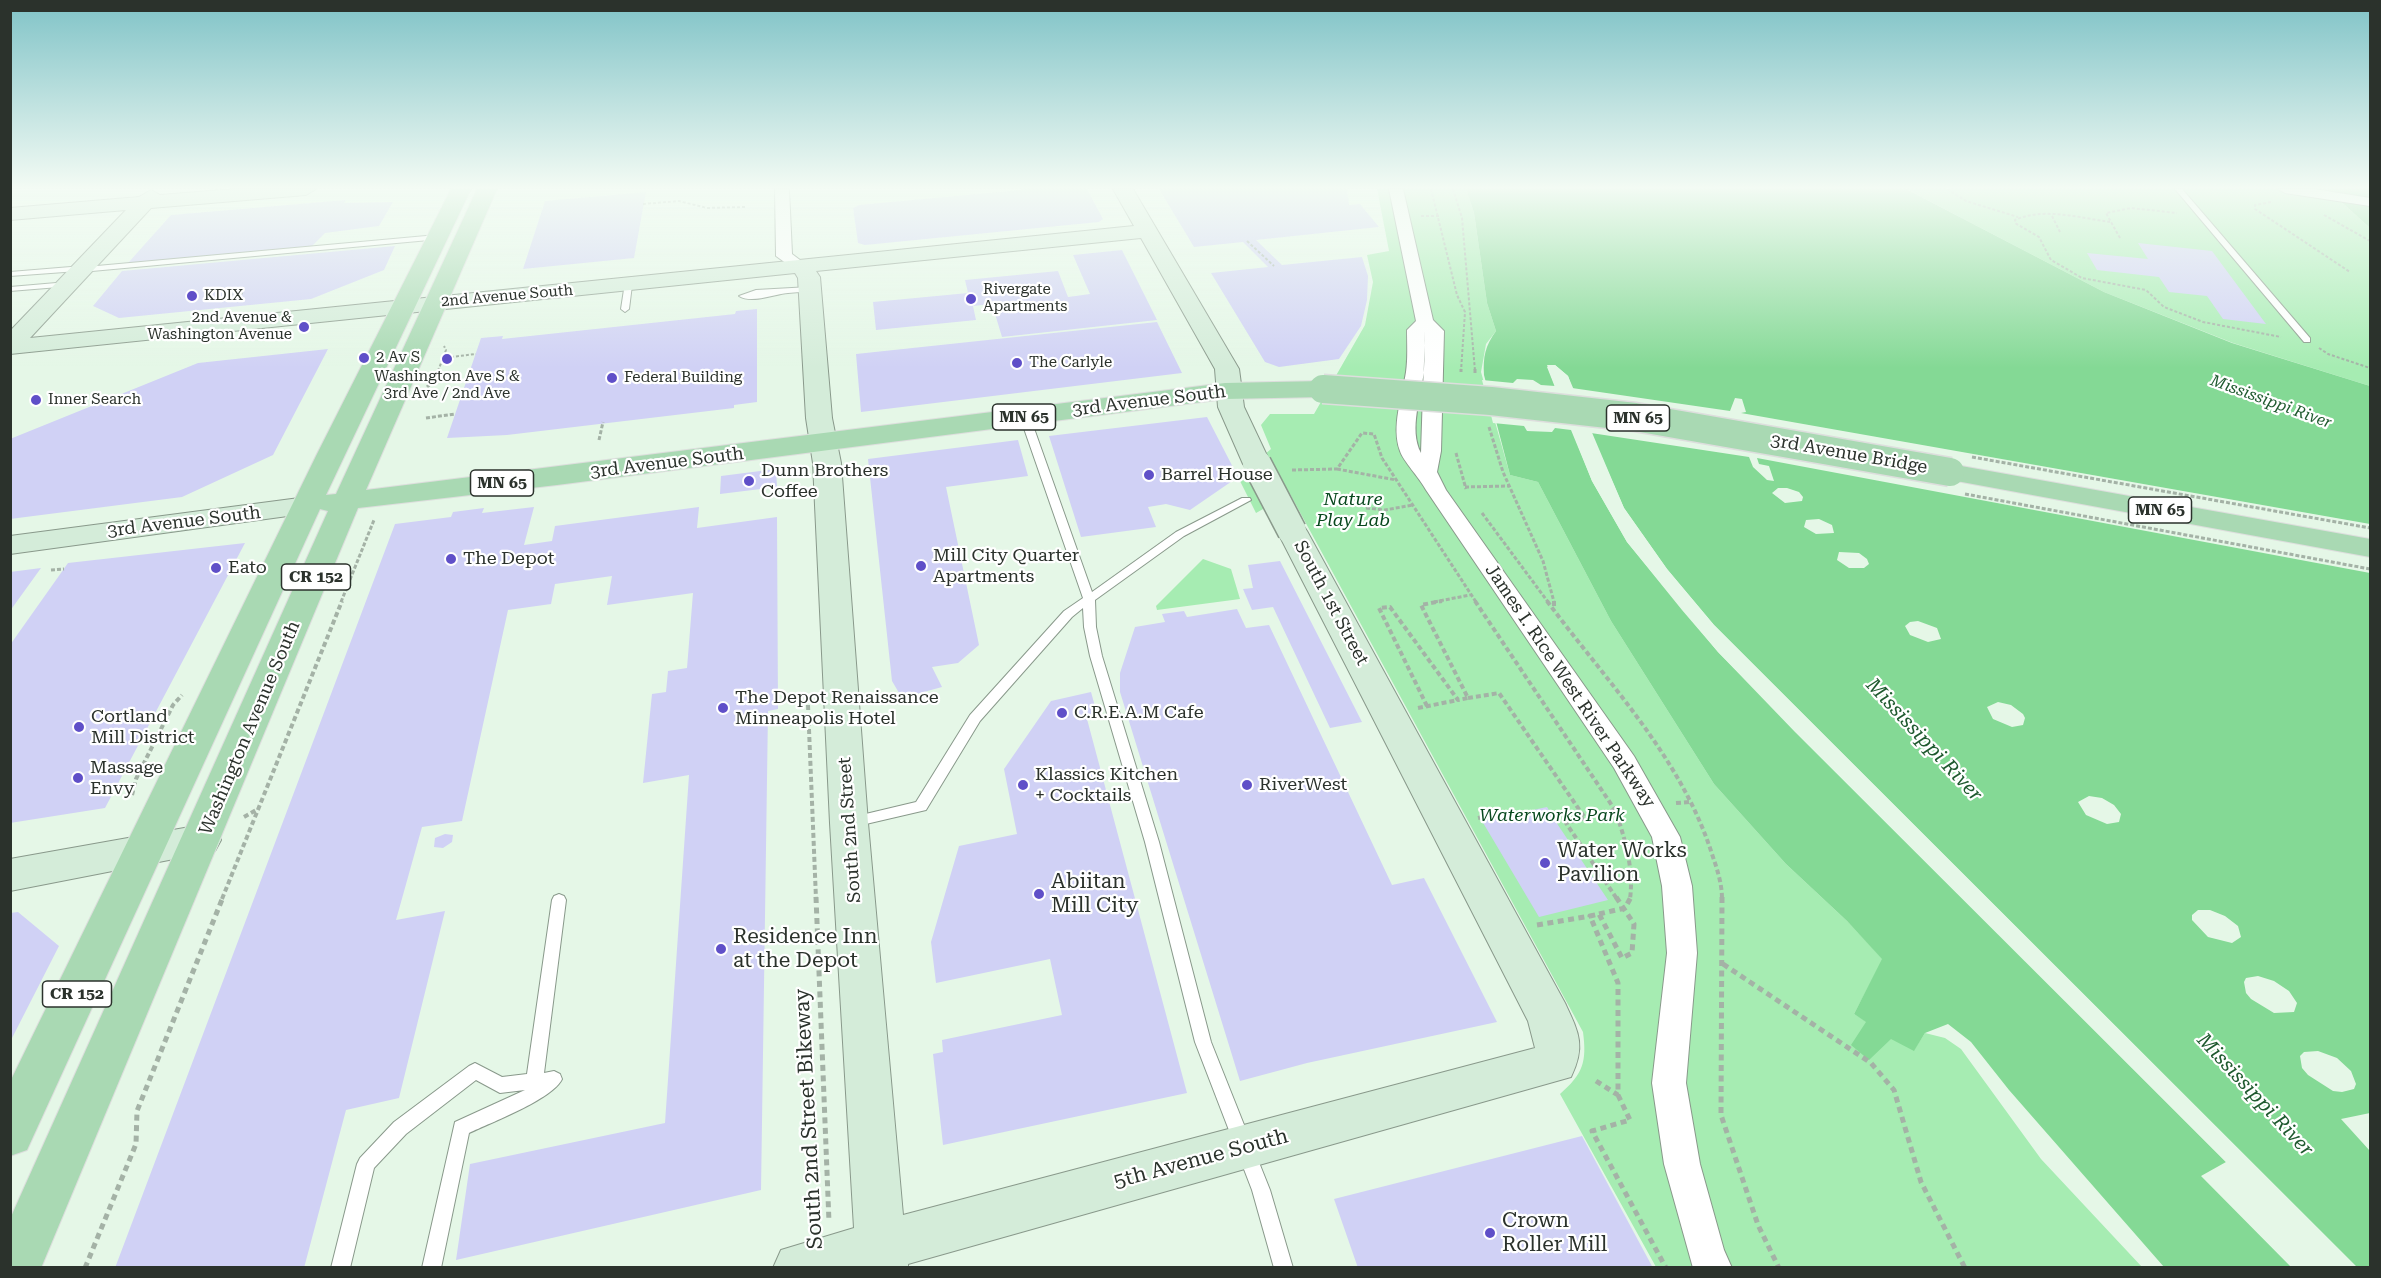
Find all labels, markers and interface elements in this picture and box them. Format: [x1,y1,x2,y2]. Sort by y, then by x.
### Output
street label: 2nd Avenue South [440,281,574,311]
place label: Rivergate Apartments [983,281,1067,316]
place label: KDIX [204,287,243,305]
marker: KDIX [185,289,199,303]
marker: Rivergate Apartments [964,292,978,306]
place label: 2nd Avenue & Washington Avenue [147,309,292,344]
marker: 2nd Avenue & Washington Avenue [297,320,311,334]
place label: 2 Av S [376,349,420,367]
marker: 2 Av S [357,351,371,365]
marker: Washington Ave S & 3rd Ave / 2nd Ave [440,352,454,366]
place label: The Carlyle [1029,354,1112,372]
marker: The Carlyle [1010,356,1024,370]
place label: Washington Ave S & 3rd Ave / 2nd Ave [374,368,520,403]
place label: Federal Building [624,369,742,387]
marker: Federal Building [605,371,619,385]
water label: Mississippi River [2208,371,2334,433]
street label: 3rd Avenue South [1071,381,1227,421]
place label: Inner Search [48,391,141,409]
marker: Inner Search [29,393,43,407]
road number: MN 65 [992,404,1056,430]
road number: MN 65 [1606,405,1670,431]
street label: 3rd Avenue Bridge [1769,430,1929,478]
street label: 3rd Avenue South [589,443,745,483]
place label: Dunn Brothers Coffee [761,460,888,502]
place label: Barrel House [1161,464,1273,486]
marker: Barrel House [1142,468,1156,482]
road number: MN 65 [470,470,534,496]
marker: Dunn Brothers Coffee [742,474,756,488]
park label: Nature Play Lab [1316,489,1390,532]
road number: MN 65 [2128,497,2192,523]
street label: 3rd Avenue South [106,502,262,542]
street label: South 1st Street [1289,537,1373,669]
place label: Mill City Quarter Apartments [933,545,1079,588]
place label: The Depot [463,548,555,570]
marker: The Depot [444,552,458,566]
place label: Eato [228,557,267,579]
marker: Mill City Quarter Apartments [914,559,928,573]
street label: James I. Rice West River Parkway [1480,560,1660,812]
marker: Eato [209,561,223,575]
road number: CR 152 [282,564,350,590]
street label: Washington Avenue South [195,618,305,838]
water label: Mississippi River [1861,673,1987,807]
place label: The Depot Renaissance Minneapolis Hotel [735,687,939,730]
marker: The Depot Renaissance Minneapolis Hotel [716,701,730,715]
place label: C.R.E.A.M Cafe [1074,702,1204,724]
place label: Cortland Mill District [91,706,194,748]
marker: C.R.E.A.M Cafe [1055,706,1069,720]
marker: Cortland Mill District [72,720,86,734]
street label: South 2nd Street [834,756,866,904]
place label: Massage Envy [90,757,163,800]
place label: Klassics Kitchen + Cocktails [1035,764,1178,806]
marker: Massage Envy [71,771,85,785]
place label: RiverWest [1259,774,1347,796]
marker: Klassics Kitchen + Cocktails [1016,778,1030,792]
marker: RiverWest [1240,778,1254,792]
park label: Waterworks Park [1479,805,1625,827]
place label: Water Works Pavilion [1557,838,1687,888]
marker: Water Works Pavilion [1538,856,1552,870]
place label: Abiitan Mill City [1051,869,1138,919]
marker: Abiitan Mill City [1032,887,1046,901]
place label: Residence Inn at the Depot [733,924,878,974]
marker: Residence Inn at the Depot [714,942,728,956]
road number: CR 152 [42,981,112,1007]
street label: South 2nd Street Bikeway [790,988,828,1250]
water label: Mississippi River [2192,1028,2318,1162]
street label: 5th Avenue South [1111,1124,1291,1194]
place label: Crown Roller Mill [1502,1208,1607,1258]
marker: Crown Roller Mill [1483,1226,1497,1240]

